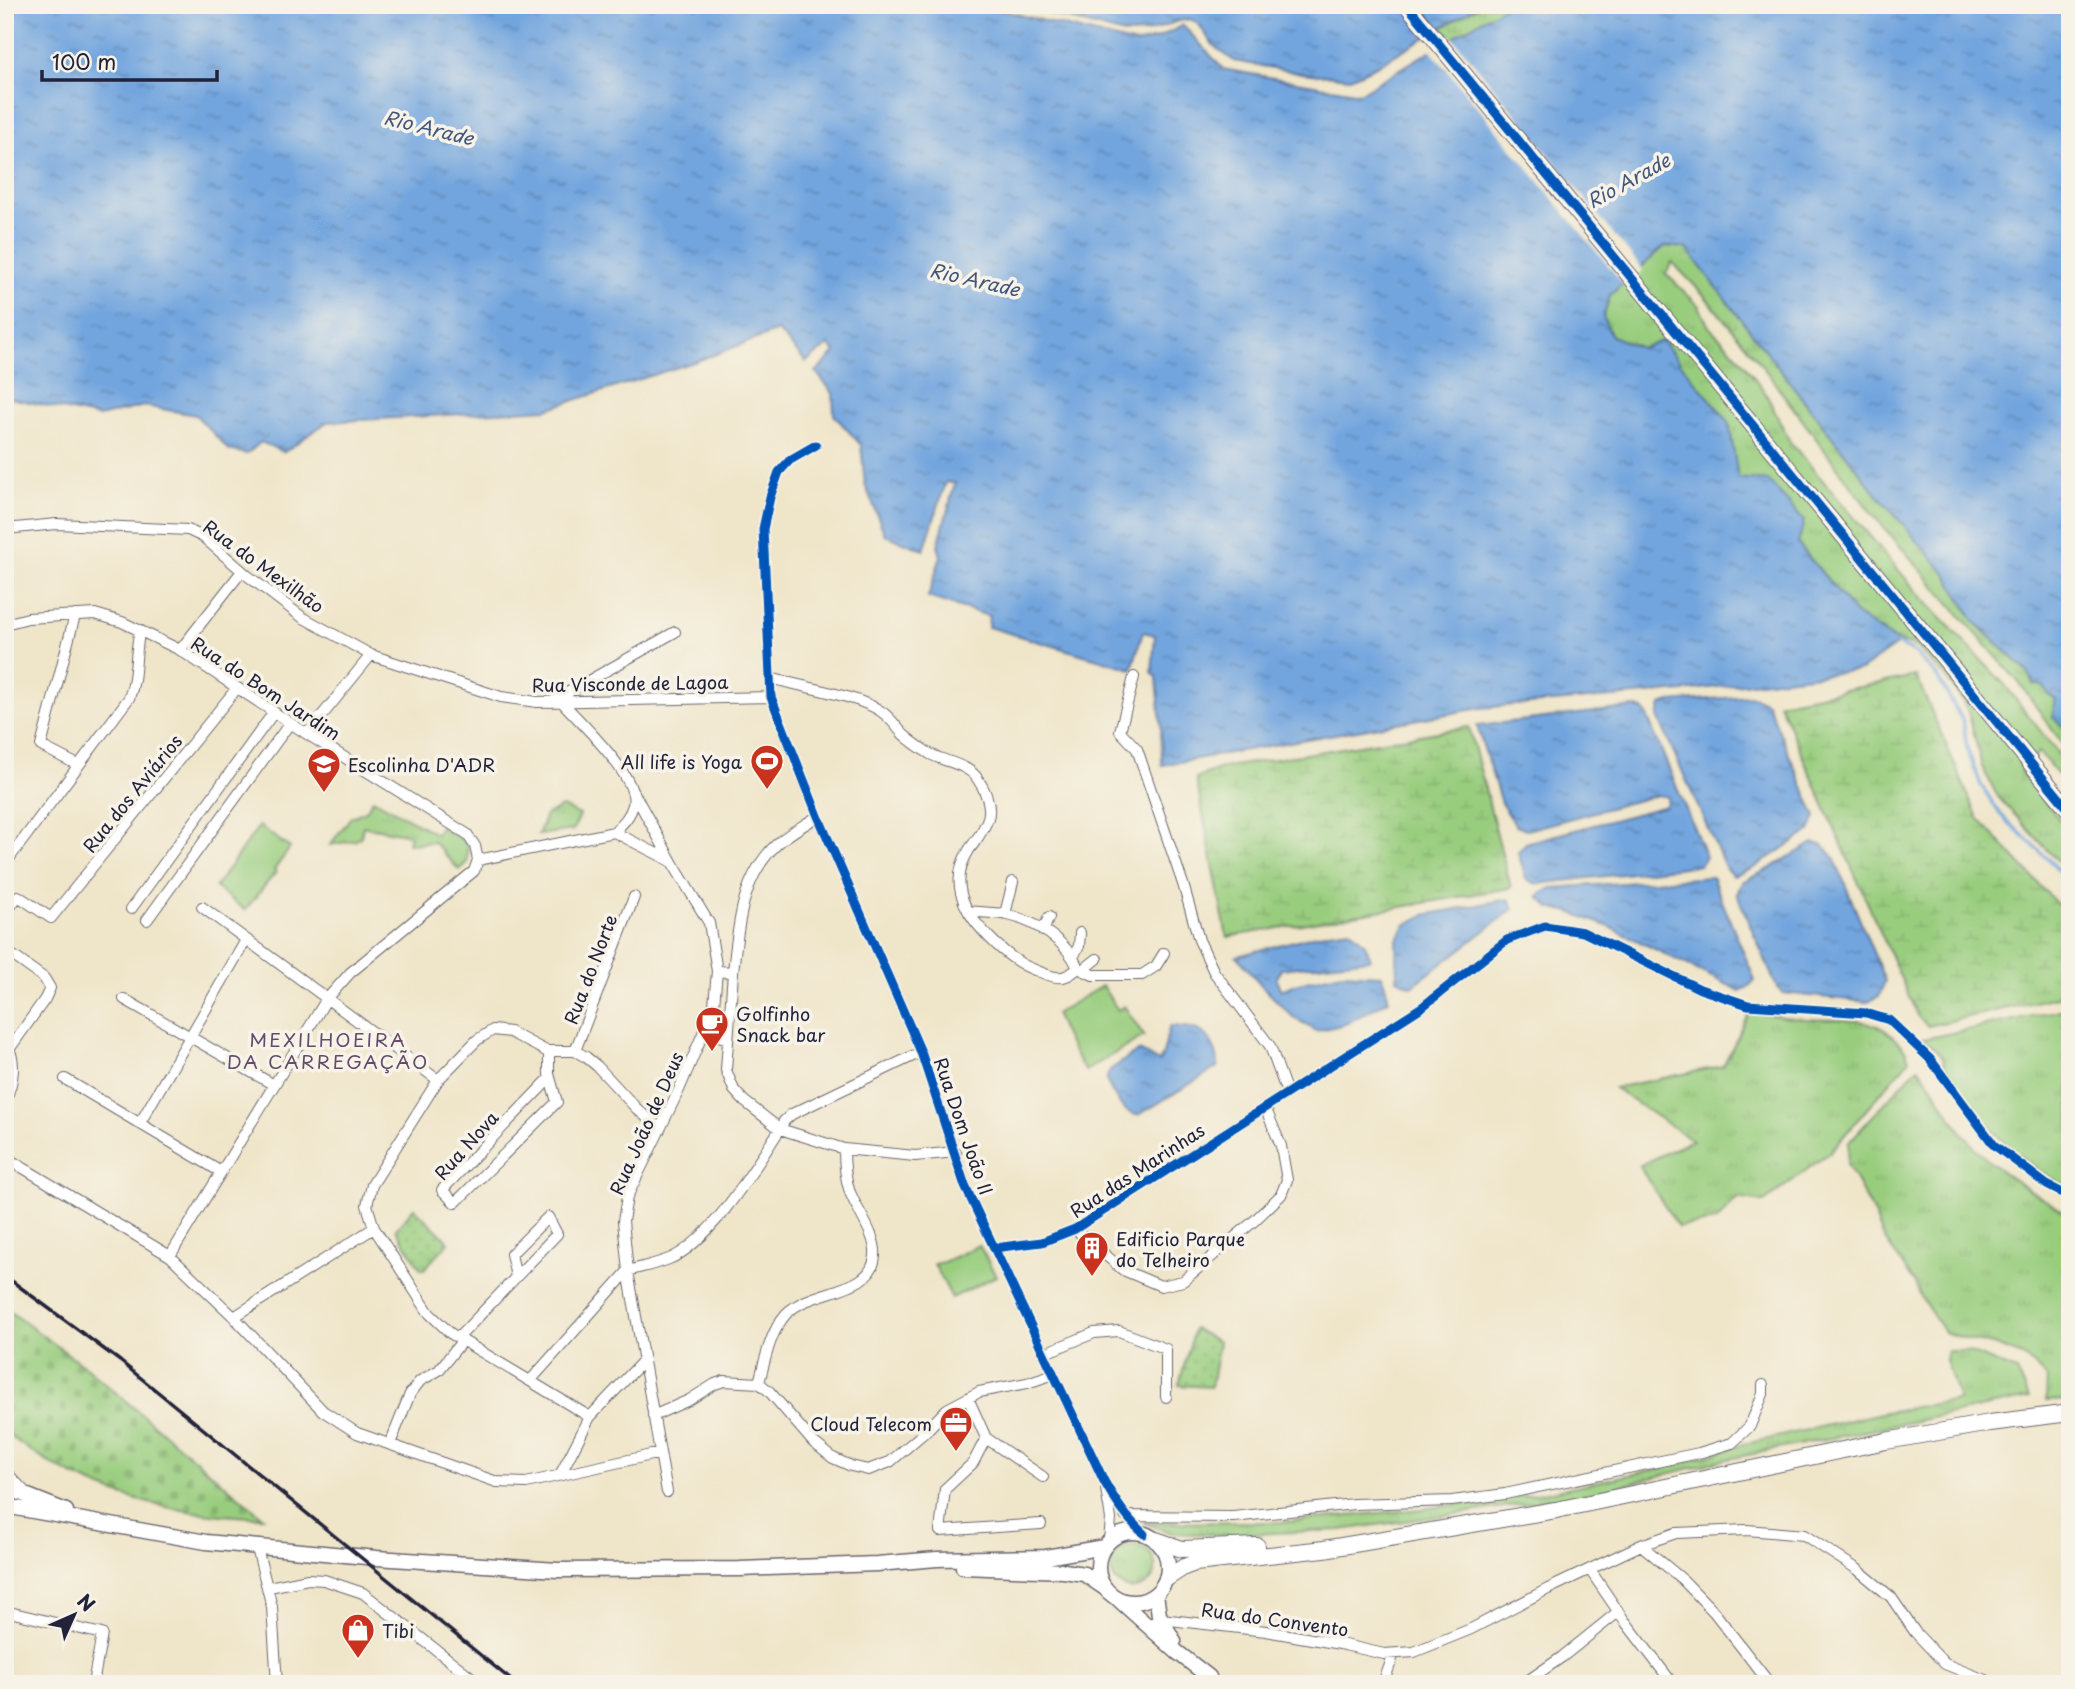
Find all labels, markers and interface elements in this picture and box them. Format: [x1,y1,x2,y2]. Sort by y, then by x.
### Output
scale bar [42,38,217,82]
text: 100 m [52,45,116,77]
water label: Rio Arade [381,102,477,152]
water label: Rio Arade [1581,145,1675,214]
water label: Rio Arade [927,255,1023,303]
street label: Rua do Mexilhão [198,513,330,619]
street label: Rua do Bom Jardim [186,629,346,747]
street label: Rua Visconde de Lagoa [532,668,729,698]
street label: Rua dos Aviários [76,728,188,858]
sports icon: All life is Yoga [748,742,786,791]
school or university icon: Escolinha D'ADR [305,745,343,794]
place label: All life is Yoga [621,748,743,775]
place label: Escolinha D'ADR [348,751,495,778]
street label: Rua do Norte [557,910,623,1028]
place label: Golfinho Snack bar [736,1000,826,1048]
cafe icon: Golfinho Snack bar [693,1004,731,1053]
district label: MEXILHOEIRA DA CARREGAÇÃO [227,1025,429,1075]
street label: Rua João de Deus [602,1047,690,1199]
street label: Rua Dom João II [928,1054,1000,1198]
street label: Rua Nova [428,1105,504,1185]
street label: Rua das Marinhas [1064,1116,1210,1224]
place label: Edificio Parque do Telheiro [1116,1225,1245,1273]
building icon: Edificio Parque do Telheiro [1073,1229,1111,1278]
office icon: Cloud Telecom [937,1404,975,1453]
place label: Cloud Telecom [810,1410,932,1437]
north arrow [38,1580,108,1650]
text: N [72,1587,102,1617]
street label: Rua do Convento [1200,1595,1350,1643]
shop icon: Tibi [339,1611,377,1660]
place label: Tibi [382,1617,414,1644]

